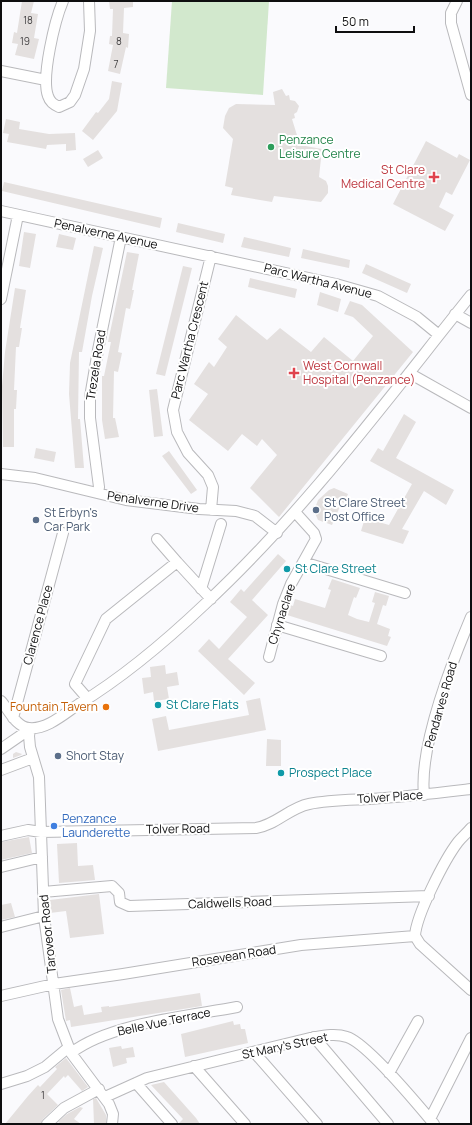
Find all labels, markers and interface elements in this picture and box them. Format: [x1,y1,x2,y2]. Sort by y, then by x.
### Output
scale bar [336,8,414,34]
house number: 18 [23,13,33,27]
text: 50 m [342,13,369,30]
house number: 19 [20,34,30,48]
house number: 8 [116,34,122,48]
house number: 7 [113,57,119,71]
place label: Penzance Leisure Centre [279,131,361,162]
marker: Penzance Leisure Centre [266,142,276,152]
place label: St Clare Medical Centre [341,161,425,192]
marker: St Clare Medical Centre [428,171,440,183]
street label: Penalverne Avenue [53,214,159,253]
street label: Parc Wartha Avenue [262,259,374,302]
street label: Parc Wartha Crescent [167,279,212,401]
street label: Trezela Road [82,329,109,401]
place label: West Cornwall Hospital (Penzance) [303,357,415,388]
marker: West Cornwall Hospital (Penzance) [288,367,300,379]
street label: Penalverne Drive [106,487,200,516]
place label: St Clare Street Post Office [324,494,406,525]
place label: St Erbyn's Car Park [44,504,97,535]
marker: St Clare Street Post Office [311,505,321,515]
marker: St Erbyn's Car Park [31,515,41,525]
place label: St Clare Street [295,560,377,577]
marker: St Clare Street [282,564,292,574]
street label: Chynaclare [264,581,299,646]
street label: Clarence Place [19,583,56,667]
street label: Pendarves Road [420,660,461,750]
place label: St Clare Flats [166,696,239,713]
place label: Fountain Tavern [10,698,98,715]
marker: St Clare Flats [153,700,163,710]
marker: Fountain Tavern [101,702,111,712]
place label: Short Stay [66,747,125,764]
marker: Short Stay [53,751,63,761]
place label: Prospect Place [289,764,372,781]
marker: Prospect Place [276,768,286,778]
street label: Tolver Place [357,786,423,807]
place label: Penzance Launderette [62,810,130,841]
street label: Tolver Road [146,819,210,838]
marker: Penzance Launderette [49,821,59,831]
street label: Caldwells Road [188,893,272,912]
street label: Taroveor Road [35,894,60,974]
street label: Rosevean Road [191,940,277,971]
street label: Belle Vue Terrace [116,1003,212,1040]
street label: St Mary's Street [240,1028,330,1063]
house number: 1 [41,1088,45,1102]

